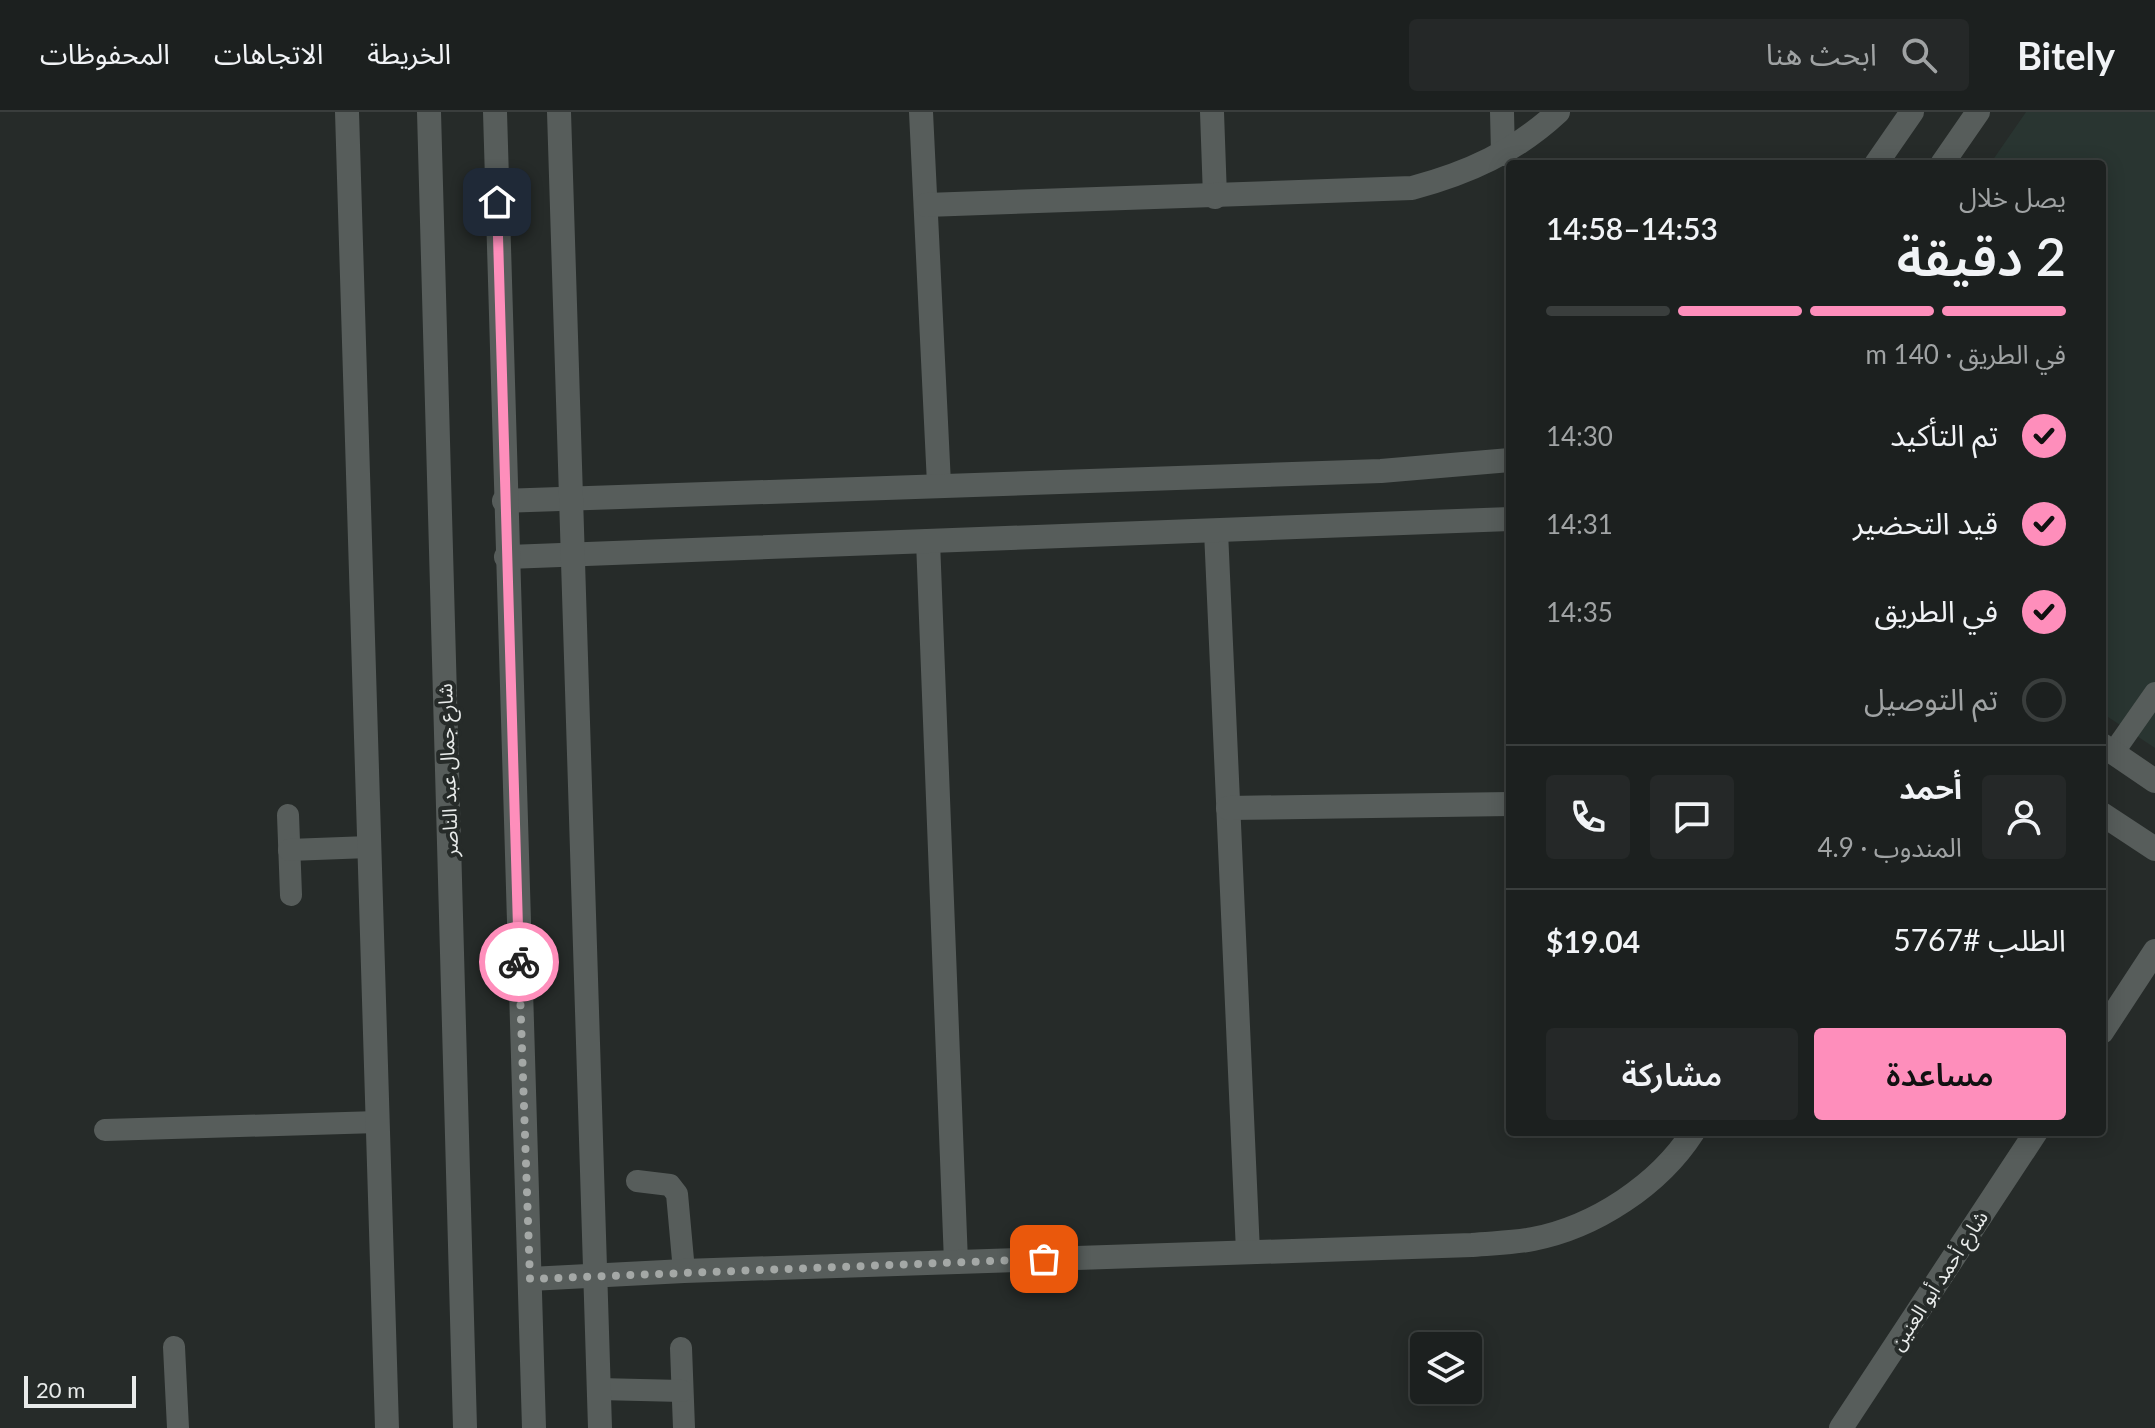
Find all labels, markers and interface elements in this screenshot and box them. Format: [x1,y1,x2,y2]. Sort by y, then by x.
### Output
search box [1409,19,1969,91]
text: Bitely [2017,32,2115,78]
icon: search [1897,33,1941,77]
text: ابحث هنا [1766,35,1877,71]
text: المحفوظات [40,36,170,70]
text: الاتجاهات [214,36,323,70]
text: الخريطة [367,36,451,70]
pin [463,168,531,236]
icon: home [475,180,519,224]
text: يصل خلال [1959,181,2066,213]
text: 14:53–14:58 [1546,210,1718,246]
text: 2 دقيقة [1897,225,2066,287]
text: في الطريق · 140 m [1866,338,2066,370]
icon: check [2022,414,2066,458]
text: تم التأكيد [1890,416,1998,452]
text: 14:30 [1546,420,1613,452]
icon: check [2022,502,2066,546]
text: قيد التحضير [1853,504,1998,540]
text: 14:31 [1546,508,1613,540]
icon: check [2022,590,2066,634]
text: في الطريق [1874,592,1998,628]
text: 14:35 [1546,596,1613,628]
text: تم التوصيل [1864,680,1998,716]
street label: شارع جمال عبد الناصر [432,683,466,858]
text: أحمد [1899,769,1962,805]
button: phone [1546,775,1630,859]
button: chat [1650,775,1734,859]
button: person [1982,775,2066,859]
text: المندوب · 4.9 [1817,831,1962,863]
text: الطلب #5767 [1893,921,2066,957]
courier [479,922,559,1002]
text: $19.04 [1546,923,1640,959]
icon: bike [497,940,541,984]
button: مشاركة [1546,1028,1798,1120]
button: مساعدة [1814,1028,2066,1120]
street label: شارع أحمد أبو العنين [1884,1206,1995,1357]
pin [1010,1225,1078,1293]
icon: bag [1022,1237,1066,1281]
map controls [1410,1332,1482,1404]
button: layers [1410,1332,1482,1404]
scale bar [24,1372,136,1408]
text: 20 m [36,1376,85,1403]

